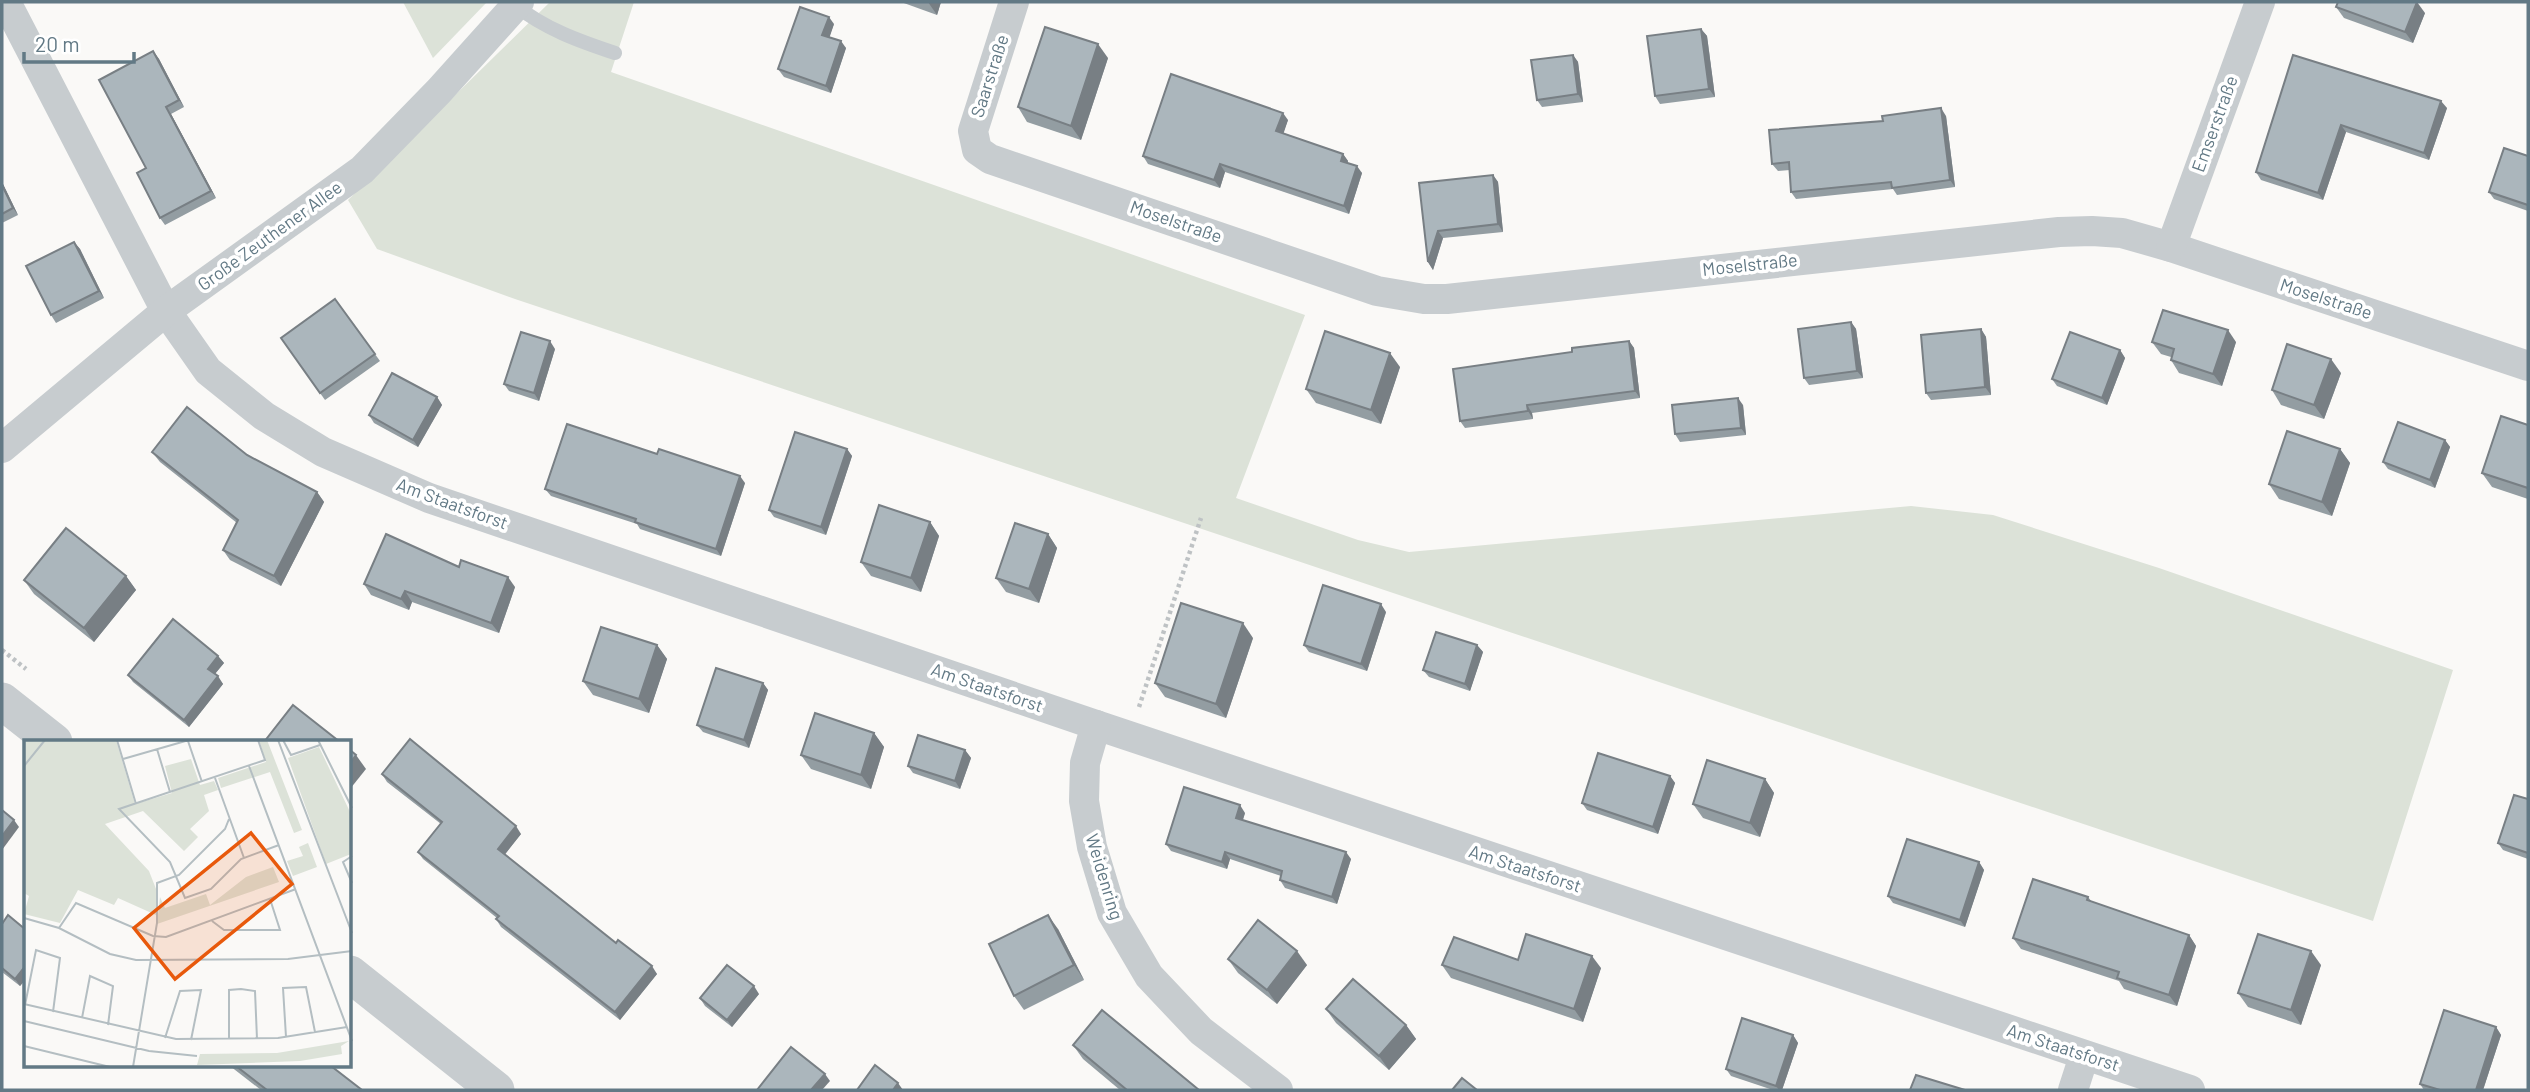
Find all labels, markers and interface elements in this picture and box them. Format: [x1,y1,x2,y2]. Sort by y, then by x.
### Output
scale bar [24,21,135,65]
text: 20 m [35,31,80,56]
street label: Saarstraße [965,31,1013,120]
street label: Emserstraße [2186,72,2242,175]
street label: Große Zeuthener Allee [193,175,346,295]
street label: Moselstraße [1128,195,1225,247]
street label: Moselstraße [1701,248,1799,280]
street label: Moselstraße [2277,273,2375,323]
street label: Am Staatsforst [394,473,511,533]
street label: Am Staatsforst [928,658,1046,717]
inset map [24,740,352,1068]
street label: Weidenring [1081,831,1128,922]
street label: Am Staatsforst [1466,840,1584,897]
street label: Am Staatsforst [2004,1019,2122,1076]

